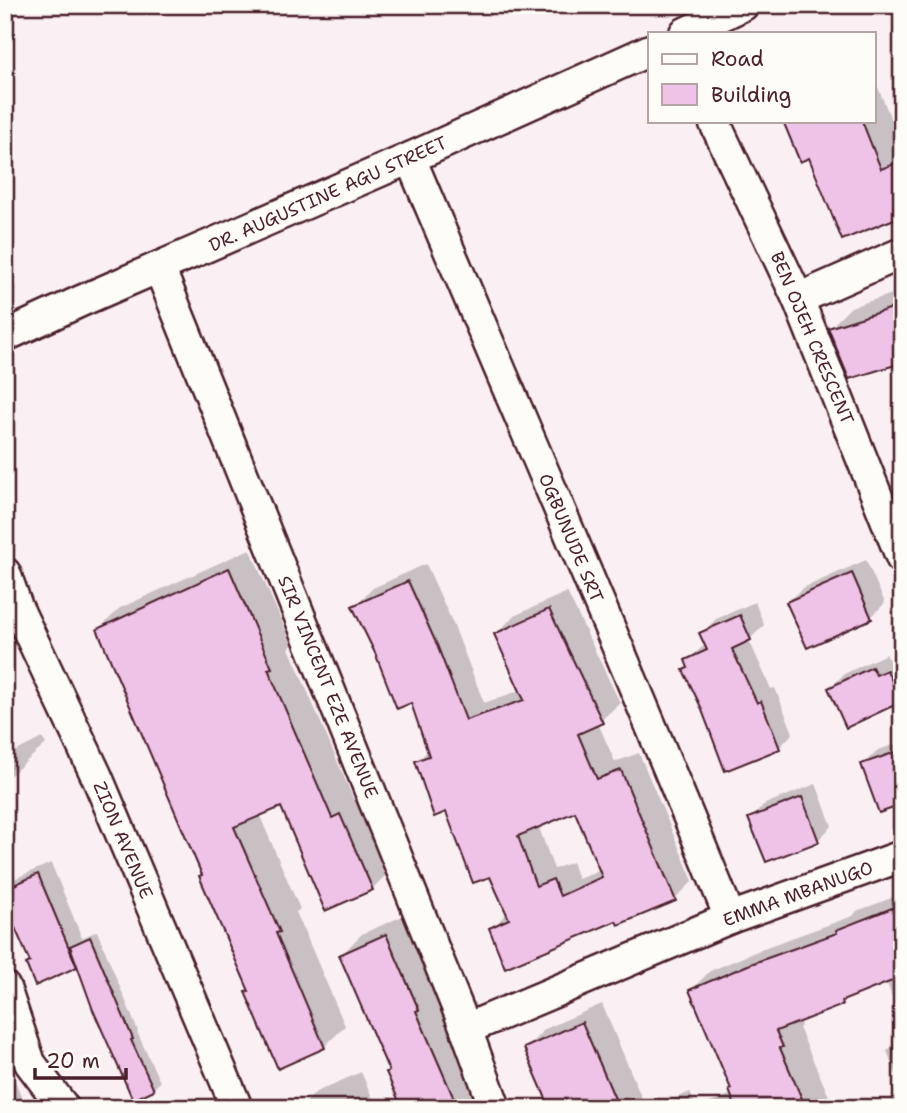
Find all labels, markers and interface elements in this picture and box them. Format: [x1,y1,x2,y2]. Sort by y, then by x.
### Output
legend [648,32,876,122]
text: Road [711,45,764,73]
text: Building [711,81,791,109]
street label: DR. AUGUSTINE AGU STREET [205,131,451,257]
street label: BEN OJEH CRESCENT [765,248,859,428]
street label: OGBUNUDE SRT [533,470,609,606]
street label: SIR VINCENT EZE AVENUE [272,572,384,802]
street label: ZION AVENUE [87,778,159,902]
street label: EMMA MBANUGO [720,856,876,932]
scale bar [35,1036,126,1080]
text: 20 m [46,1047,100,1075]

